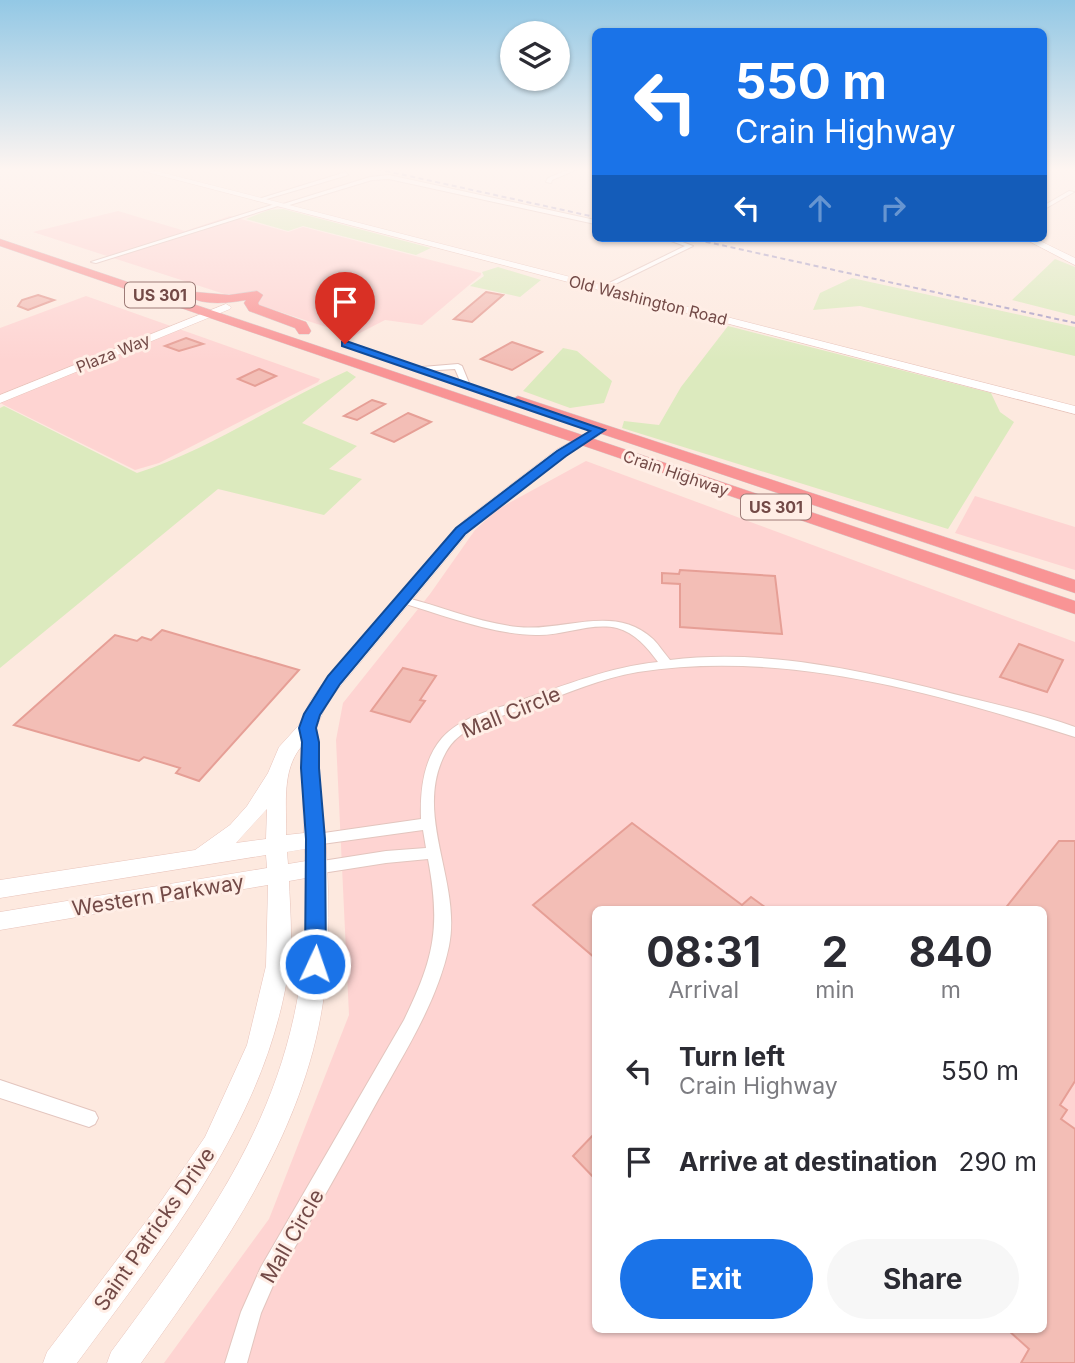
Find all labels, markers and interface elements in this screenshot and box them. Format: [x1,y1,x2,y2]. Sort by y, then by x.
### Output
map controls [500,21,570,91]
button: layers [500,21,570,91]
text: 550 m [735,52,887,111]
icon: left [620,56,711,147]
text: Crain Highway [735,112,956,151]
icon: left [728,189,766,227]
icon: ahead [801,189,839,227]
icon: right [874,189,912,227]
street label: Old Washington Road [567,271,729,329]
pin [315,272,375,344]
road number: US 301 [125,282,195,308]
icon: arrive [326,283,364,321]
street label: Plaza Way [73,329,153,377]
street label: Crain Highway [621,446,731,500]
road number: US 301 [741,494,811,520]
street label: Mall Circle [458,681,564,743]
street label: Western Parkway [70,869,246,921]
text: 08:31 [646,926,761,977]
text: 2 [822,926,848,977]
text: 840 [909,926,993,977]
position arrow [278,927,352,1001]
text: Arrival [668,976,739,1004]
text: min [815,976,855,1004]
text: m [941,976,961,1004]
text: Turn left [679,1041,785,1072]
icon: left [620,1052,658,1090]
text: 550 m [941,1055,1019,1086]
text: Crain Highway [679,1072,838,1100]
street label: Saint Patricks Drive [88,1143,220,1315]
icon: arrive [620,1143,658,1181]
text: Arrive at destination [679,1146,938,1177]
text: 290 m [959,1146,1037,1177]
street label: Mall Circle [255,1185,329,1287]
button: Exit [620,1239,813,1319]
button: Share [827,1239,1019,1319]

